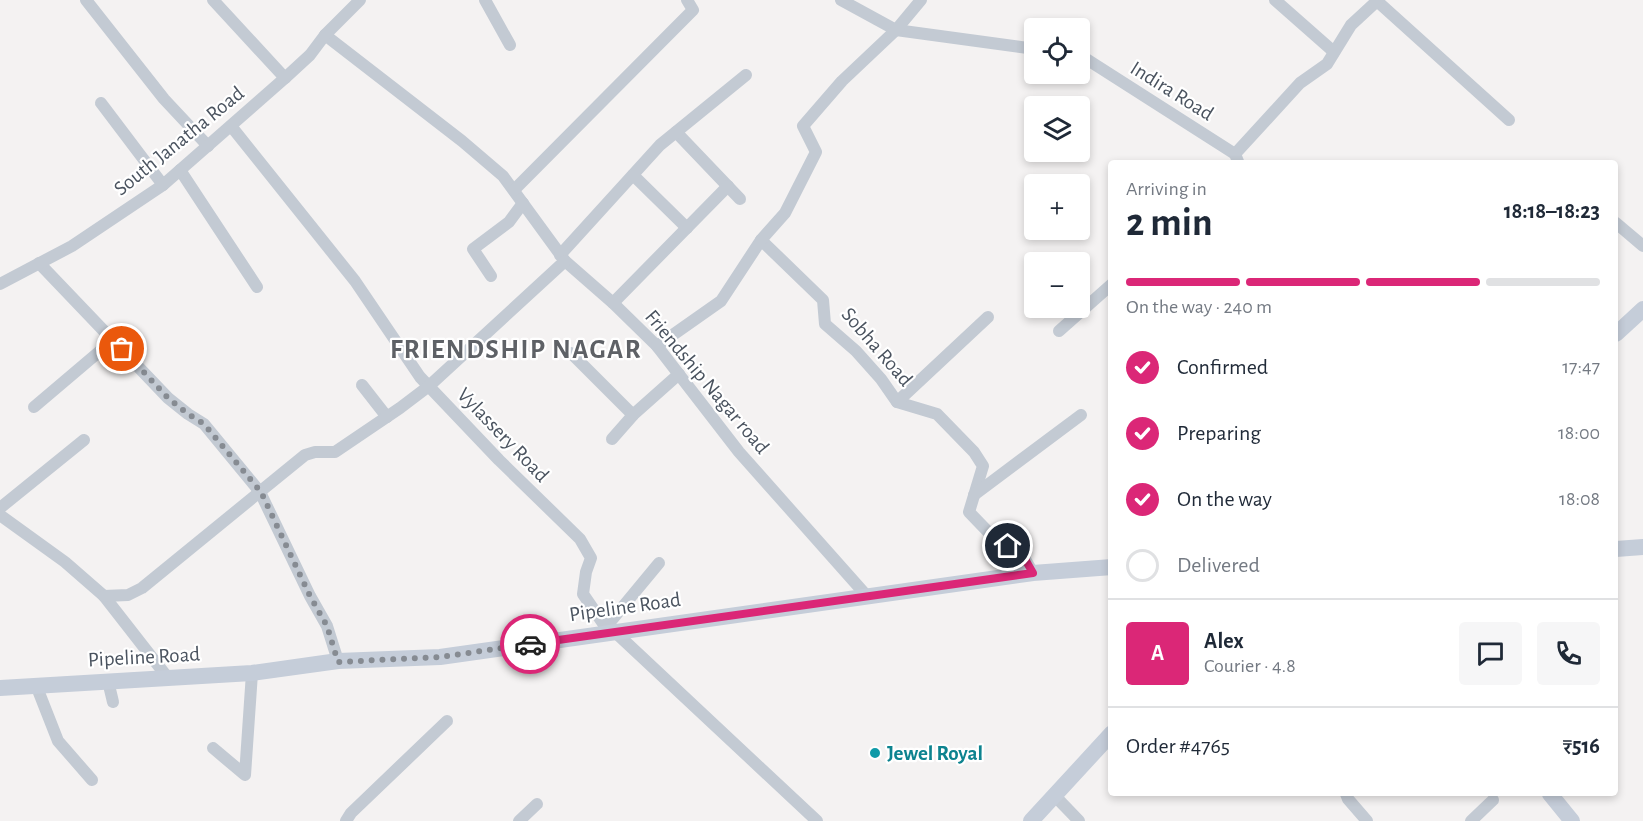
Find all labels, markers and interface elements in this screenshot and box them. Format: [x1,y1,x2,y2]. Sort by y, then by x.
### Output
map controls [1024,18,1090,318]
button: locate [1024,18,1090,84]
street label: Indira Road [1127,57,1217,125]
street label: South Janatha Road [110,82,248,200]
button: layers [1024,96,1090,162]
button: + [1024,174,1090,240]
text: Arriving in [1126,179,1207,199]
text: 18:18–18:23 [1504,200,1600,222]
text: 2 min [1126,204,1213,243]
button: − [1024,252,1090,318]
text: On the way · 240 m [1126,297,1272,317]
street label: Sobha Road [837,304,917,390]
street label: Friendship Nagar road [641,306,773,458]
pin [96,323,147,374]
icon: bag [105,332,138,365]
district label: FRIENDSHIP NAGAR [390,336,642,363]
icon: check [1126,351,1159,384]
text: Confirmed [1177,356,1268,378]
text: 17:47 [1562,357,1600,377]
street label: Vylassery Road [453,384,553,486]
icon: check [1126,417,1159,450]
text: Preparing [1177,422,1261,444]
text: 18:00 [1558,423,1600,443]
icon: check [1126,483,1159,516]
text: On the way [1177,488,1272,510]
text: 18:08 [1559,489,1600,509]
pin [982,520,1033,571]
icon: home [991,529,1024,562]
text: Delivered [1177,554,1260,576]
street label: Pipeline Road [568,589,682,625]
courier [500,614,560,674]
button: chat [1459,622,1522,685]
button: phone [1537,622,1600,685]
icon: car [514,628,547,661]
text: Alex [1204,630,1244,652]
text: A [1151,642,1164,664]
street label: Pipeline Road [87,644,201,670]
text: Courier · 4.8 [1204,656,1296,676]
text: Order #4765 [1126,735,1230,757]
text: ₹516 [1563,735,1600,757]
place label: Jewel Royal [887,743,983,764]
marker: Jewel Royal [868,746,882,760]

